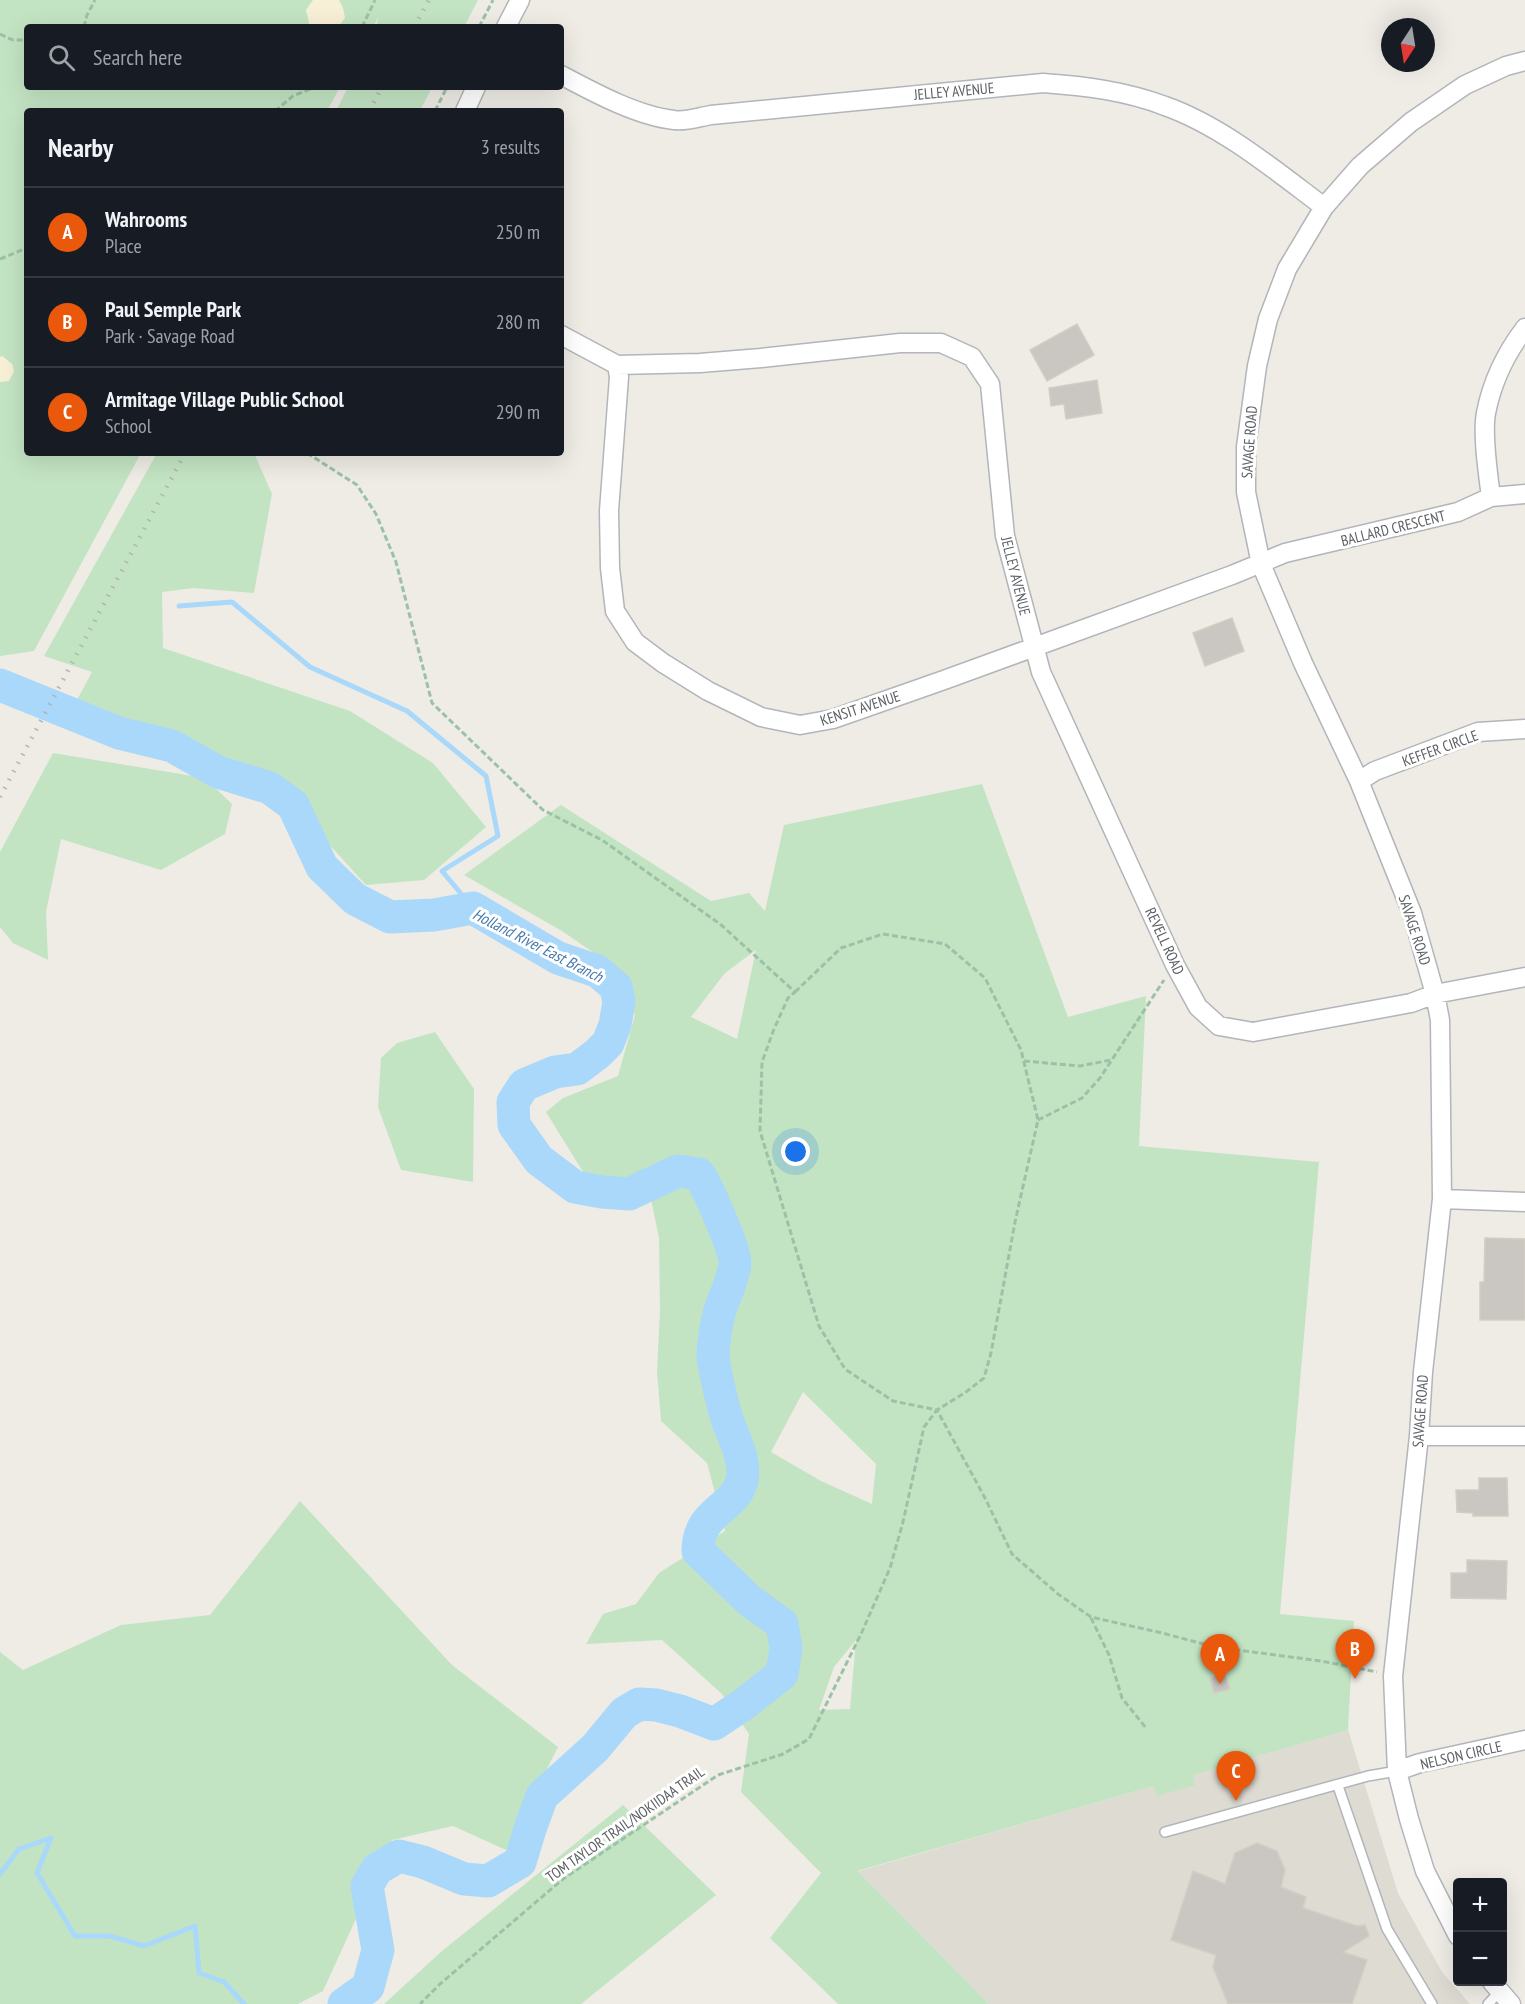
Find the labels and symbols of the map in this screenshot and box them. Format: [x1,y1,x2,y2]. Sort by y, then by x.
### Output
north arrow [1381,18,1435,72]
street label: JELLEY AVENUE [912,78,995,104]
street label: SAVAGE ROAD [1237,405,1261,479]
street label: BALLARD CRESCENT [1339,506,1448,550]
street label: JELLEY AVENUE [997,534,1035,617]
street label: KENSIT AVENUE [818,686,902,730]
street label: KEFFER CIRCLE [1399,725,1481,771]
street label: SAVAGE ROAD [1395,892,1435,968]
water label: Holland River East Branch [470,904,607,987]
street label: REVELL ROAD [1141,904,1189,978]
your location [781,1137,810,1166]
street label: SAVAGE ROAD [1408,1374,1432,1448]
pin: B [1336,1630,1374,1679]
pin: A [1200,1634,1240,1684]
street label: NELSON CIRCLE [1418,1736,1504,1774]
pin: C [1216,1752,1256,1801]
street label: TOM TAYLOR TRAIL/NOKIIDAA TRAIL [542,1762,709,1886]

